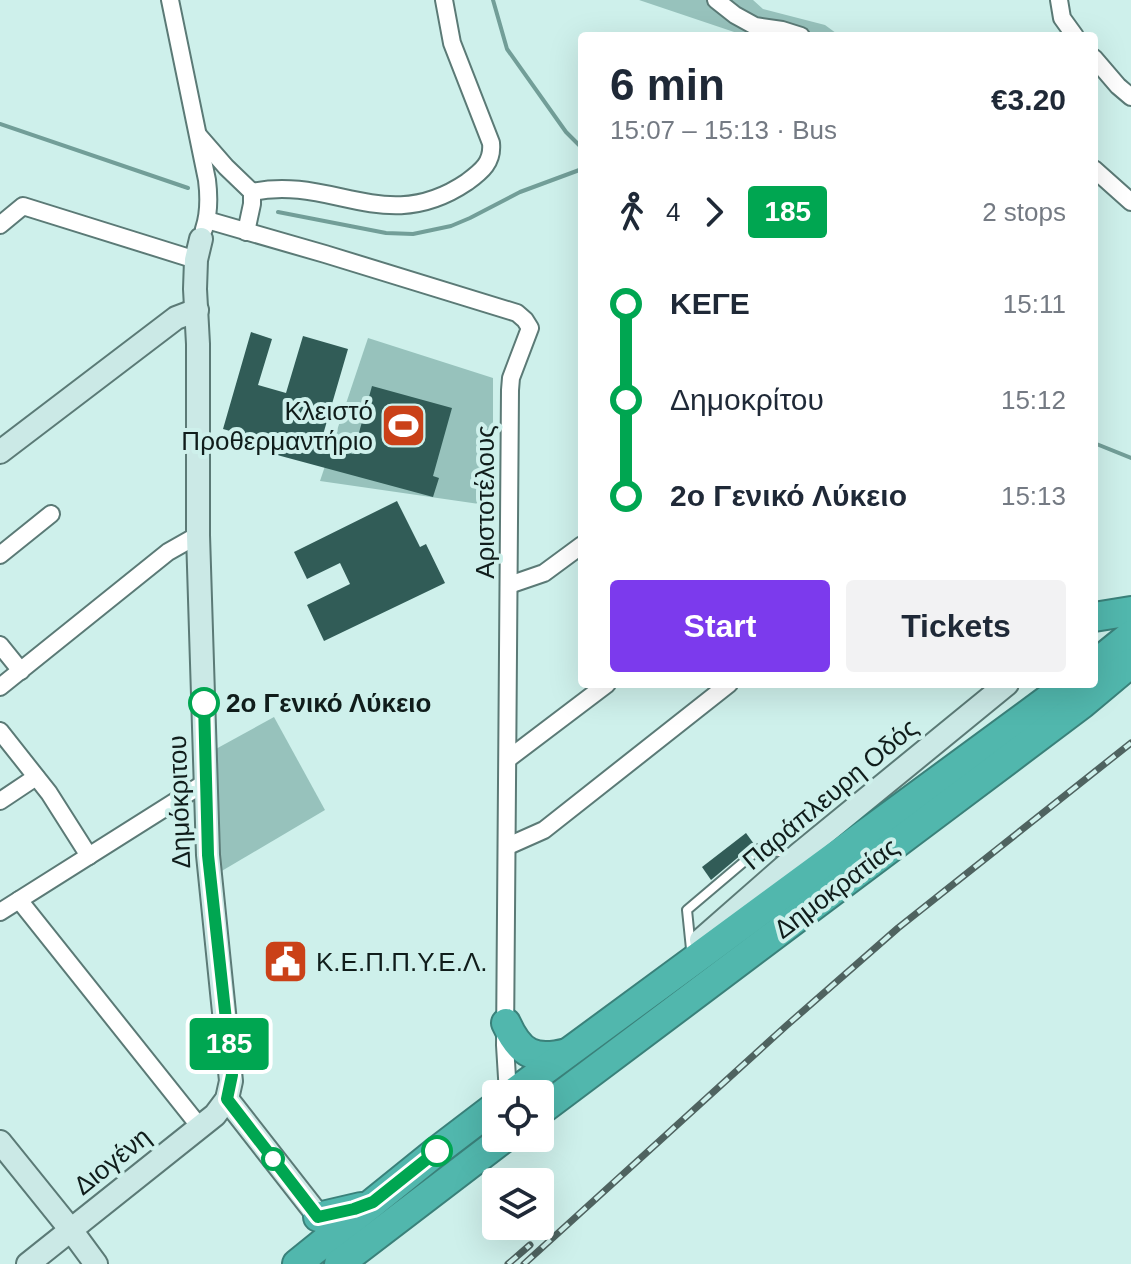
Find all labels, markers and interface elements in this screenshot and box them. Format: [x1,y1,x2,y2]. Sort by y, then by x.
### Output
text: 6 min [610,60,725,109]
text: €3.20 [991,83,1066,116]
text: 15:07 – 15:13 · Bus [610,115,837,145]
icon: walk [610,190,654,234]
icon: forward [692,190,736,234]
text: 185 [764,196,811,227]
text: 4 [666,197,680,227]
text: 2 stops [982,197,1066,227]
text: ΚΕΓΕ [670,287,750,320]
text: 15:11 [1003,289,1066,319]
text: Δημοκρίτου [670,383,824,416]
text: 15:12 [1001,385,1066,415]
place label: Κλειστό Προθερμαντήριο [181,396,373,456]
sports icon: Κλειστό Προθερμαντήριο [380,402,428,450]
street label: Αριστοτέλους [470,425,500,579]
text: 2ο Γενικό Λύκειο [670,479,907,512]
text: 15:13 [1001,481,1066,511]
button: Start [610,580,830,672]
button: Tickets [846,580,1066,672]
marker: 2ο Γενικό Λύκειο [189,688,219,718]
place label: 2ο Γενικό Λύκειο [226,688,431,718]
street label: Παράπλευρη Οδός [737,712,923,876]
street label: Δημόκριτου [162,735,196,869]
street label: Δημοκρατίας [768,832,904,944]
public building icon: Κ.Ε.Π.Π.Υ.Ε.Λ. [261,938,309,986]
place label: Κ.Ε.Π.Π.Υ.Ε.Λ. [316,947,488,977]
line badge: 185 [183,1018,275,1070]
text: 185 [206,1028,252,1059]
map controls [482,1080,554,1240]
button: locate [482,1080,554,1152]
street label: Διογένη [68,1121,156,1201]
unlabelled marker [422,1136,452,1166]
unlabelled marker [262,1148,284,1170]
button: layers [482,1168,554,1240]

